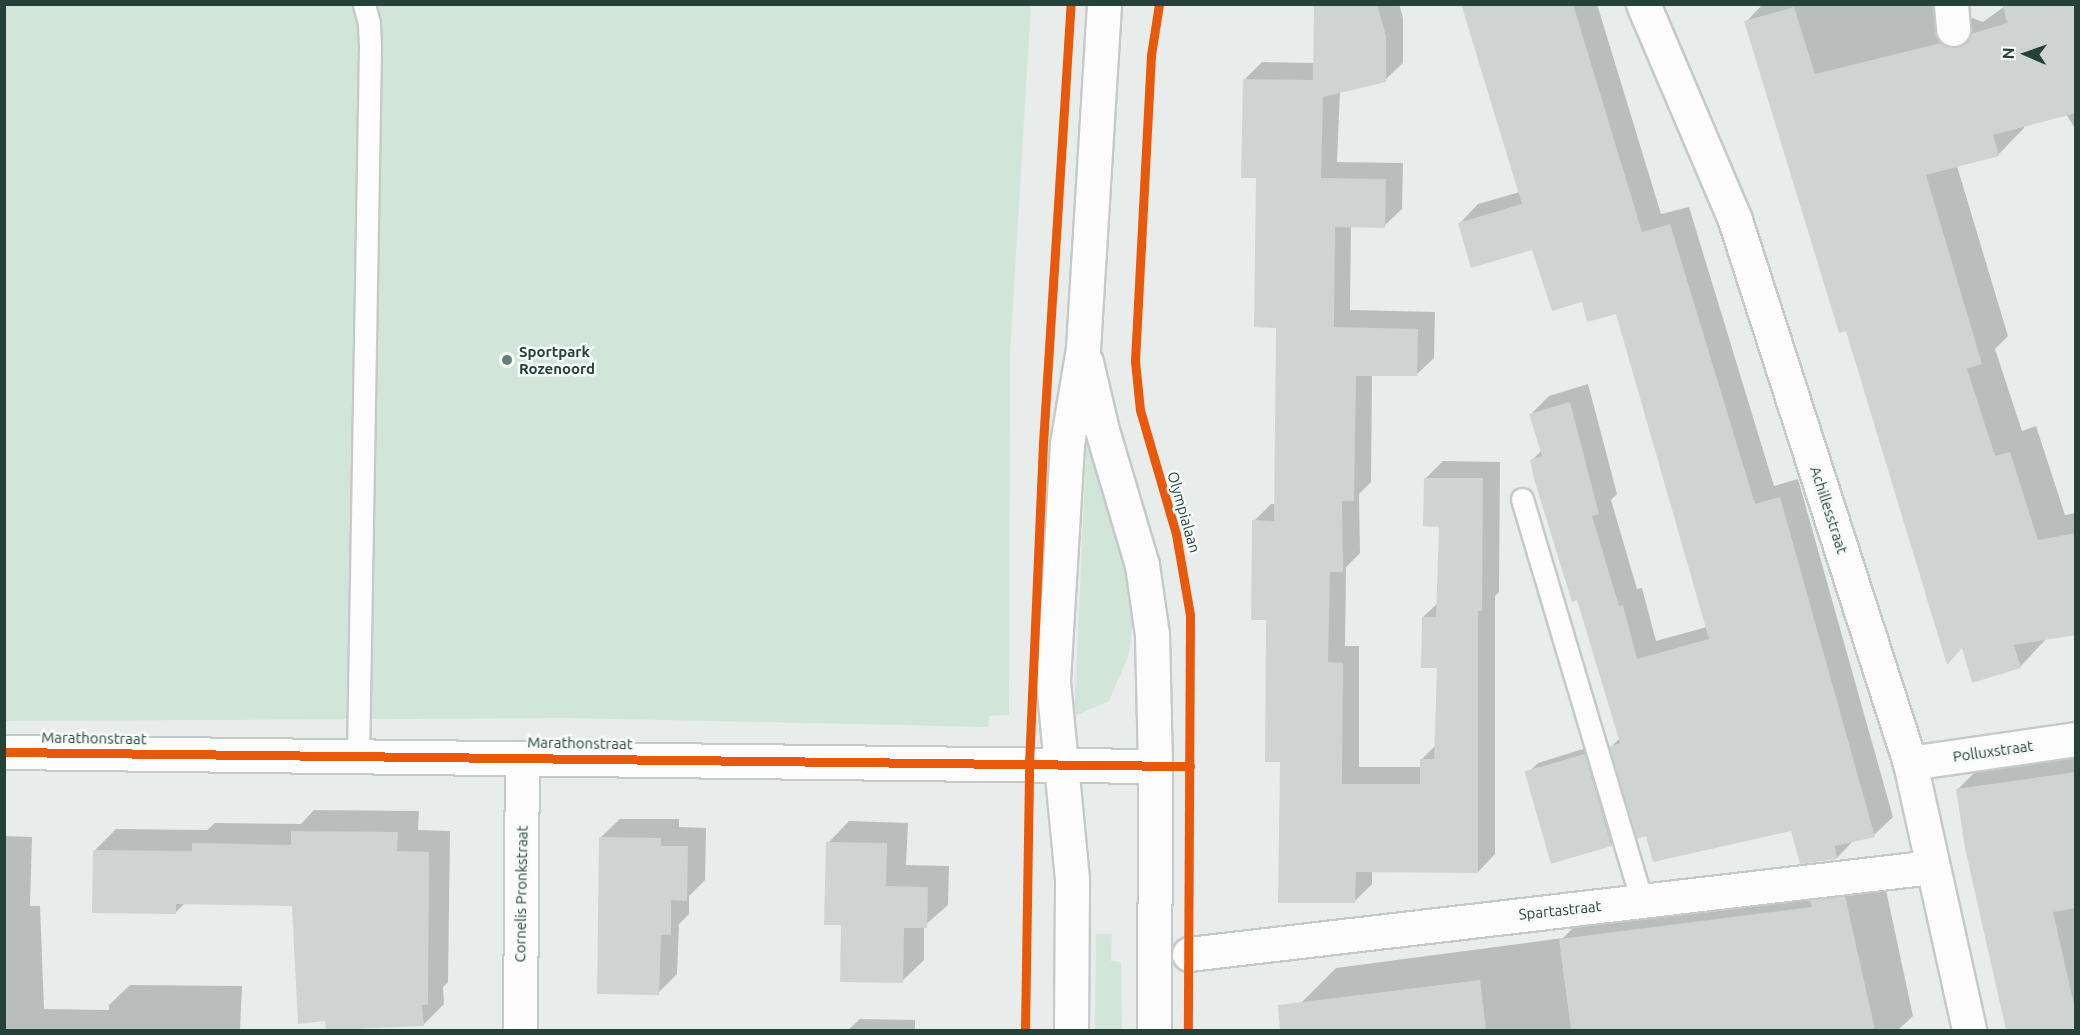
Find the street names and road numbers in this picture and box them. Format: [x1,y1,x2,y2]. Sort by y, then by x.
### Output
street label: Achillesstraat [1806,464,1852,556]
street label: Olympialaan [1164,469,1204,555]
street label: Marathonstraat [41,728,147,748]
street label: Marathonstraat [527,733,633,753]
street label: Polluxstraat [1952,736,2034,766]
street label: Cornelis Pronkstraat [511,825,531,963]
street label: Spartastraat [1518,897,1602,923]

